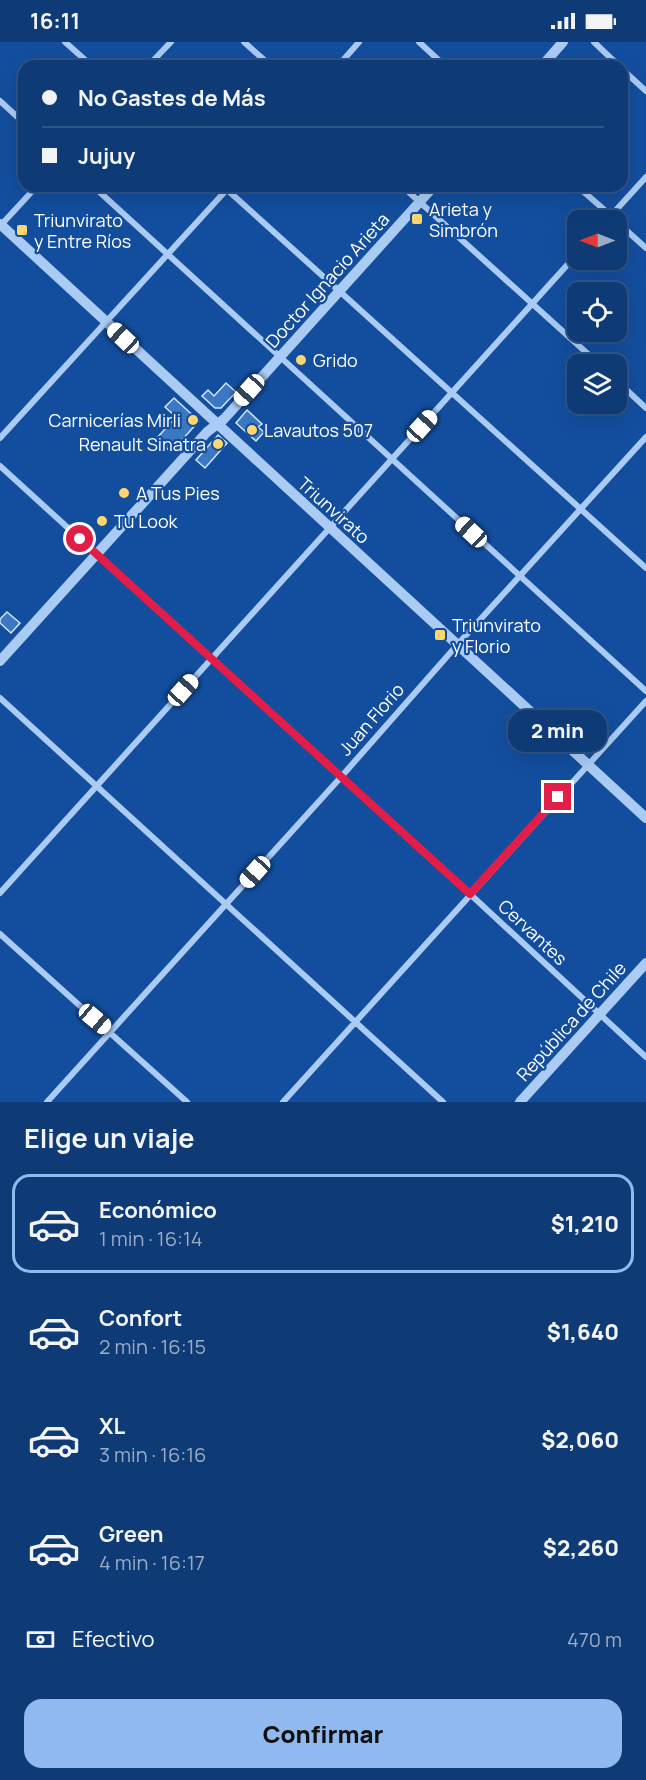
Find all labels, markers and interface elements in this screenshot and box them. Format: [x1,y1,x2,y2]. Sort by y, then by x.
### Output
text: 16:11 [30,6,80,36]
text: No Gastes de Más [78,83,266,113]
text: Jujuy [78,141,135,171]
place label: Arieta y Simbrón [429,197,498,242]
street label: Doctor Ignacio Arieta [260,207,394,353]
place label: Triunvirato y Entre Ríos [34,208,131,253]
north arrow [567,210,627,270]
map controls [567,210,627,414]
marker: Arieta y Simbrón [410,212,424,226]
marker: Triunvirato y Entre Ríos [15,223,29,237]
button: locate [567,282,627,342]
car [104,319,142,357]
place label: Grido [313,348,358,372]
marker: Grido [294,353,308,367]
button: layers [567,354,627,414]
car [230,371,268,409]
car [403,407,441,445]
place label: Carnicerías Mirli [49,408,181,432]
marker: Carnicerías Mirli [186,413,200,427]
place label: Lavautos 507 [264,418,373,442]
marker: Lavautos 507 [245,423,259,437]
place label: Renault Sinatra [79,432,206,456]
marker: Renault Sinatra [211,437,225,451]
street label: Triunvirato [293,471,375,549]
place label: A Tus Pies [136,481,220,505]
marker: A Tus Pies [117,486,131,500]
place label: Tu Look [114,509,179,533]
car [452,513,490,551]
marker: Tu Look [95,514,109,528]
route start [66,525,93,552]
place label: Triunvirato y Florio [452,613,541,658]
marker: Triunvirato y Florio [433,628,447,642]
car [164,671,202,709]
street label: Juan Florio [333,678,409,760]
callout: 2 min [508,710,608,752]
text: 2 min [531,717,584,744]
route end [544,783,571,810]
car [236,853,274,891]
street label: Cervantes [493,894,573,970]
street label: República de Chile [511,956,631,1086]
car [75,1001,115,1037]
text: Elige un viaje [24,1119,195,1156]
text: Económico [99,1195,217,1225]
icon: car [27,1197,81,1251]
text: $1,210 [551,1209,619,1239]
text: 1 min · 16:14 [99,1225,203,1252]
text: Confort [99,1303,182,1333]
icon: car [27,1305,81,1359]
text: $1,640 [547,1317,619,1347]
text: 2 min · 16:15 [99,1333,206,1360]
text: XL [99,1411,125,1441]
icon: car [27,1413,81,1467]
text: $2,060 [541,1425,619,1455]
text: 3 min · 16:16 [99,1441,207,1468]
text: Green [99,1519,164,1549]
icon: car [27,1521,81,1575]
text: $2,260 [543,1533,619,1563]
text: 4 min · 16:17 [99,1549,205,1576]
icon: cash [24,1623,57,1656]
text: Efectivo [72,1624,155,1654]
text: 470 m [567,1626,622,1653]
button: Confirmar [24,1699,622,1768]

